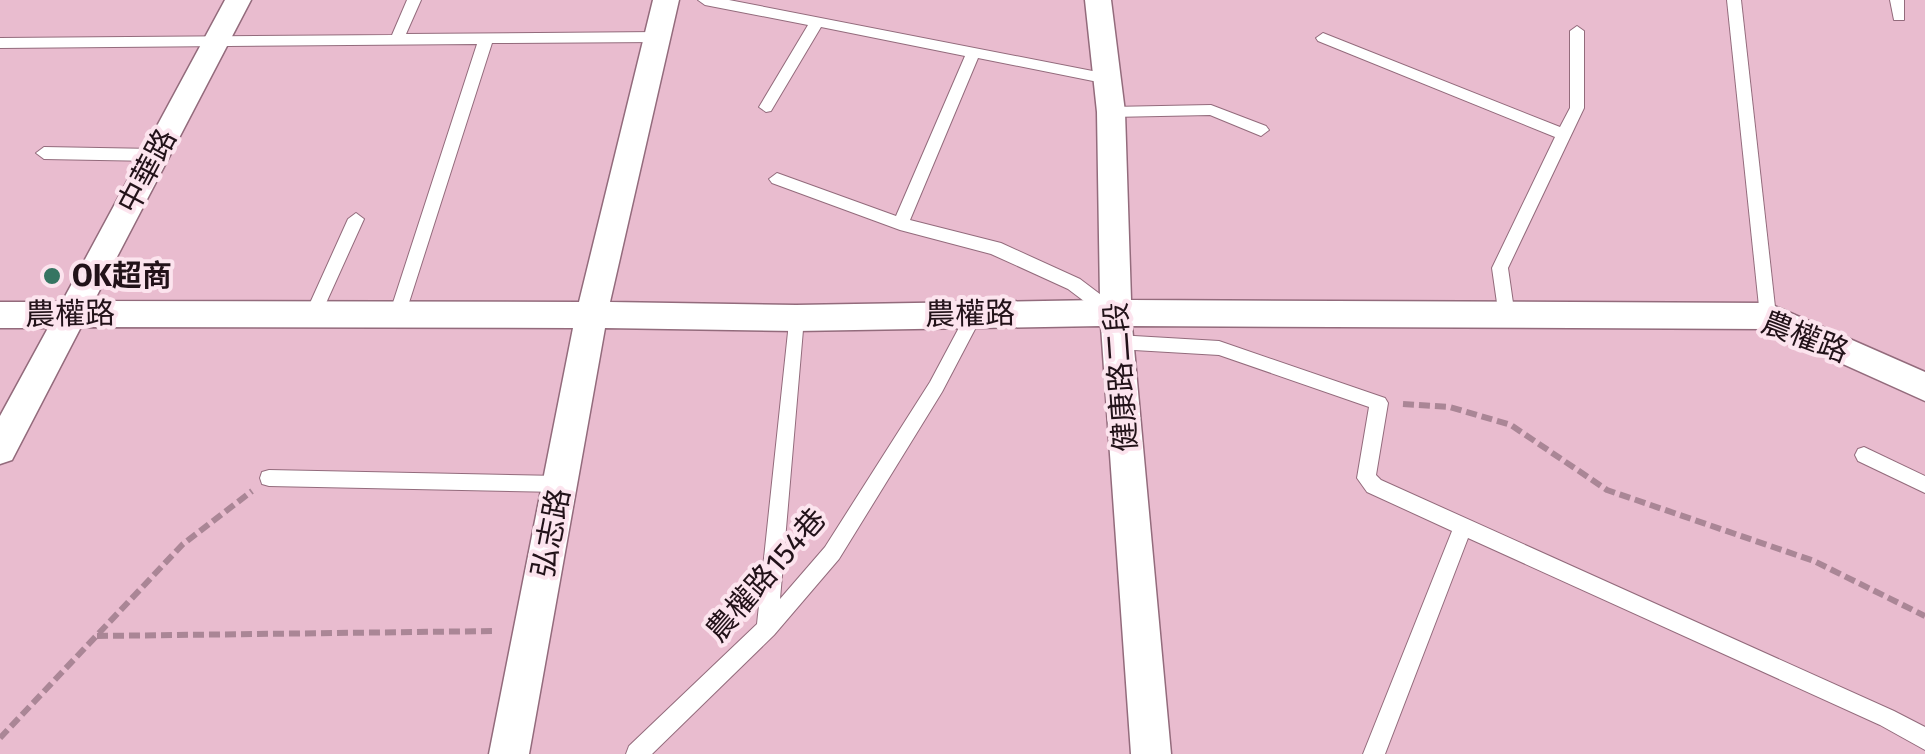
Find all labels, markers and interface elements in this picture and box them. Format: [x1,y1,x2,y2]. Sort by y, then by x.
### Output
street label: 中華路 [110,123,184,219]
place label: OK超商 [72,258,172,294]
marker: OK超商 [41,265,63,287]
street label: 農權路 [25,295,115,333]
street label: 農權路 [925,295,1015,333]
street label: 健康路二段 [1098,301,1144,453]
street label: 農權路 [1757,304,1853,370]
street label: 弘志路 [525,485,577,581]
street label: 農權路154巷 [699,501,833,649]

